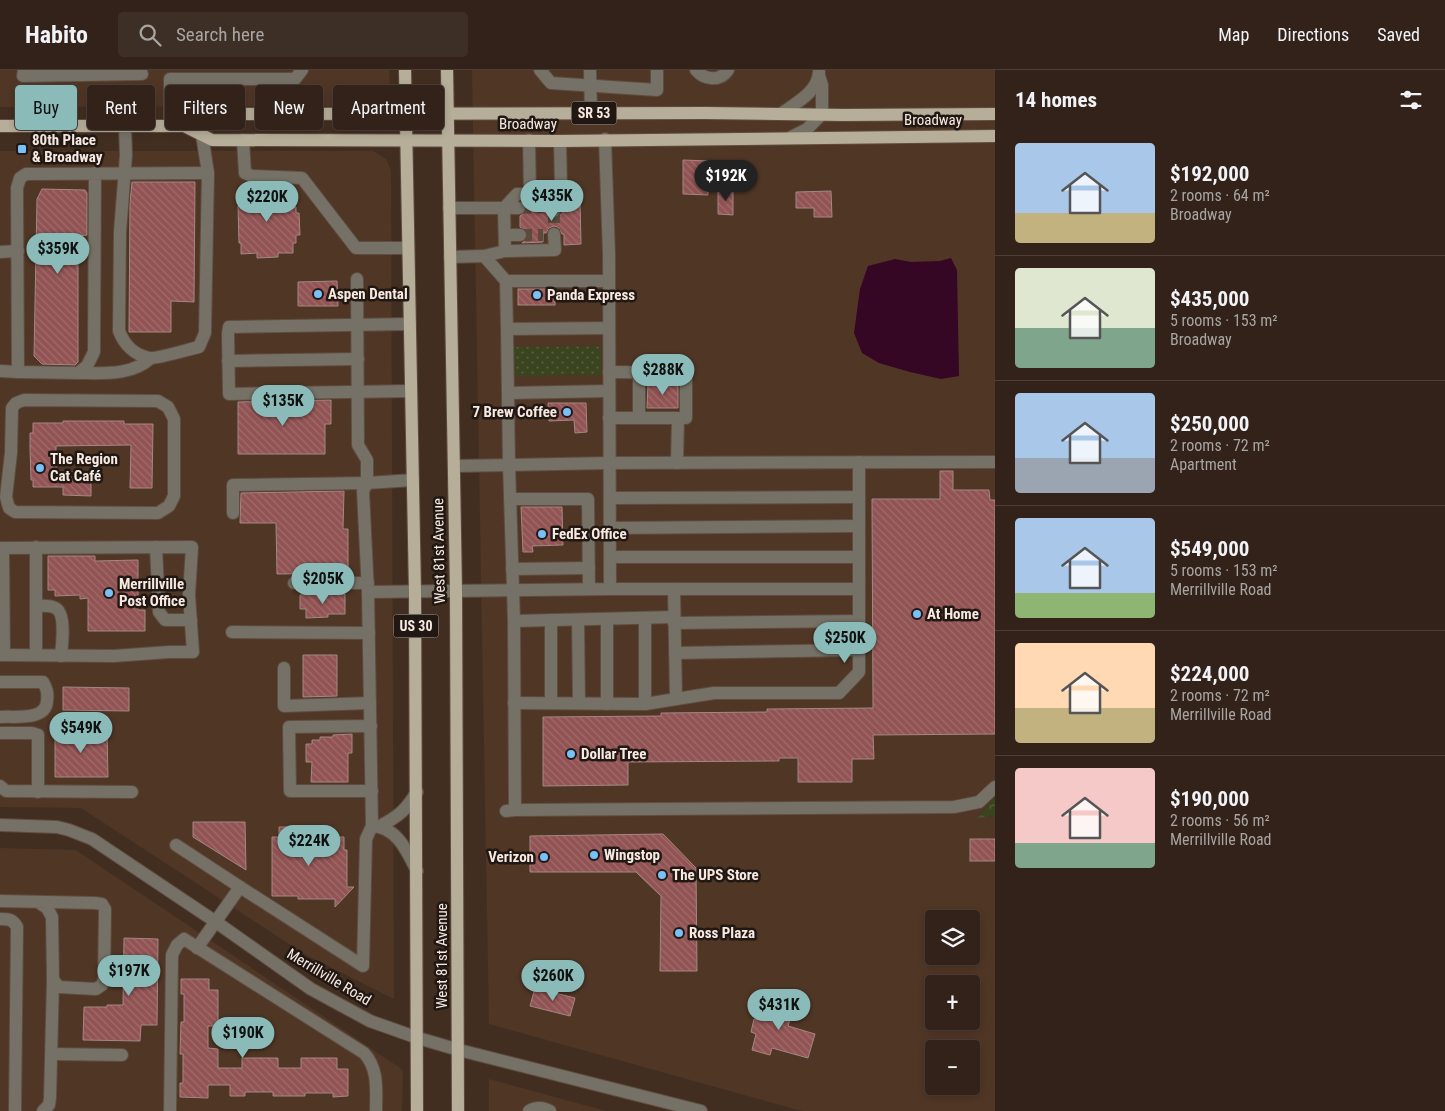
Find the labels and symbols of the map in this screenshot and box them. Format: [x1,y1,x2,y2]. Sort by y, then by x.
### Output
road number: SR 53 [572,102,616,124]
street label: Broadway [904,111,962,129]
street label: Broadway [499,115,557,133]
place label: 80th Place & Broadway [32,131,103,166]
marker: 80th Place & Broadway [16,143,28,155]
pin: $192K [691,160,761,202]
pin: $220K [232,180,302,223]
pin: $435K [517,180,587,222]
pin: $359K [23,232,93,275]
place label: Aspen Dental [328,285,408,303]
place label: Panda Express [547,286,635,304]
marker: Aspen Dental [312,288,324,300]
marker: Panda Express [531,289,543,301]
pin: $288K [628,354,698,396]
pin: $135K [248,384,318,427]
place label: 7 Brew Coffee [473,403,557,421]
marker: 7 Brew Coffee [561,406,573,418]
place label: The Region Cat Café [50,450,118,485]
marker: The Region Cat Café [34,462,46,474]
street label: West 81st Avenue [429,498,449,604]
place label: FedEx Office [552,525,627,543]
marker: FedEx Office [536,528,548,540]
pin: $205K [288,562,358,605]
place label: Merrillville Post Office [119,575,185,610]
marker: Merrillville Post Office [103,587,115,599]
place label: At Home [927,605,979,623]
marker: At Home [911,608,923,620]
road number: US 30 [394,614,438,638]
pin: $250K [810,622,880,664]
pin: $549K [46,712,116,754]
place label: Dollar Tree [581,745,646,763]
marker: Dollar Tree [565,748,577,760]
pin: $224K [274,824,344,867]
place label: Wingstop [604,846,660,864]
place label: Verizon [488,848,534,866]
marker: Wingstop [588,849,600,861]
marker: Verizon [538,851,550,863]
place label: The UPS Store [672,866,759,884]
marker: The UPS Store [656,869,668,881]
street label: West 81st Avenue [433,903,451,1009]
place label: Ross Plaza [689,924,755,942]
marker: Ross Plaza [673,927,685,939]
street label: Merrillville Road [284,945,374,1009]
pin: $197K [94,954,164,997]
pin: $260K [518,960,588,1002]
pin: $431K [744,988,814,1031]
pin: $190K [208,1016,278,1059]

